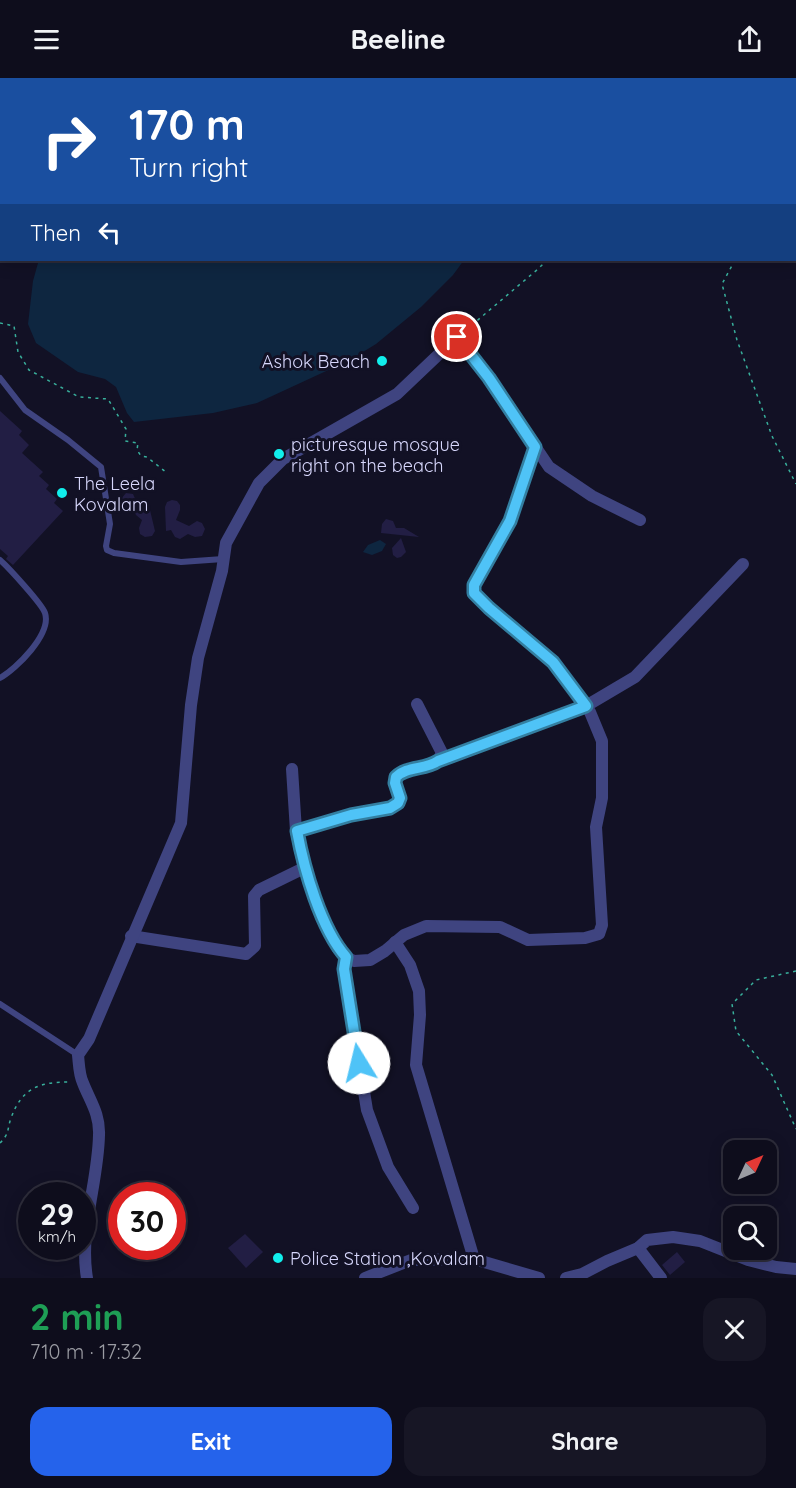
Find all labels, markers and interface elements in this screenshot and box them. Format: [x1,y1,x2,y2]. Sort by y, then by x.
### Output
text: Beeline [350,22,446,56]
icon: menu [30,23,63,56]
icon: share [733,23,766,56]
text: 170 m [129,98,245,151]
icon: right [30,102,108,180]
text: Turn right [129,150,248,184]
icon: left [93,216,126,249]
text: Then [30,219,81,247]
pin [431,311,482,362]
icon: arrive [440,320,473,353]
place label: Ashok Beach [262,350,370,373]
marker: Ashok Beach [375,354,389,368]
place label: picturesque mosque right on the beach [291,433,460,477]
marker: picturesque mosque right on the beach [272,447,286,461]
place label: The Leela Kovalam [74,472,155,516]
marker: The Leela Kovalam [55,486,69,500]
position arrow [327,1031,391,1095]
north arrow [723,1140,777,1194]
map controls [723,1140,777,1260]
speed limit sign: 30 [108,1182,186,1260]
text: 29 [40,1195,74,1233]
button: search [723,1206,777,1260]
text: km/h [38,1227,76,1246]
place label: Police Station ,Kovalam [290,1247,485,1270]
marker: Police Station ,Kovalam [271,1251,285,1265]
text: 2 min [30,1294,124,1339]
button: close [703,1298,766,1361]
text: 710 m · 17:32 [30,1339,142,1364]
button: Exit [30,1407,392,1476]
button: Share [404,1407,766,1476]

